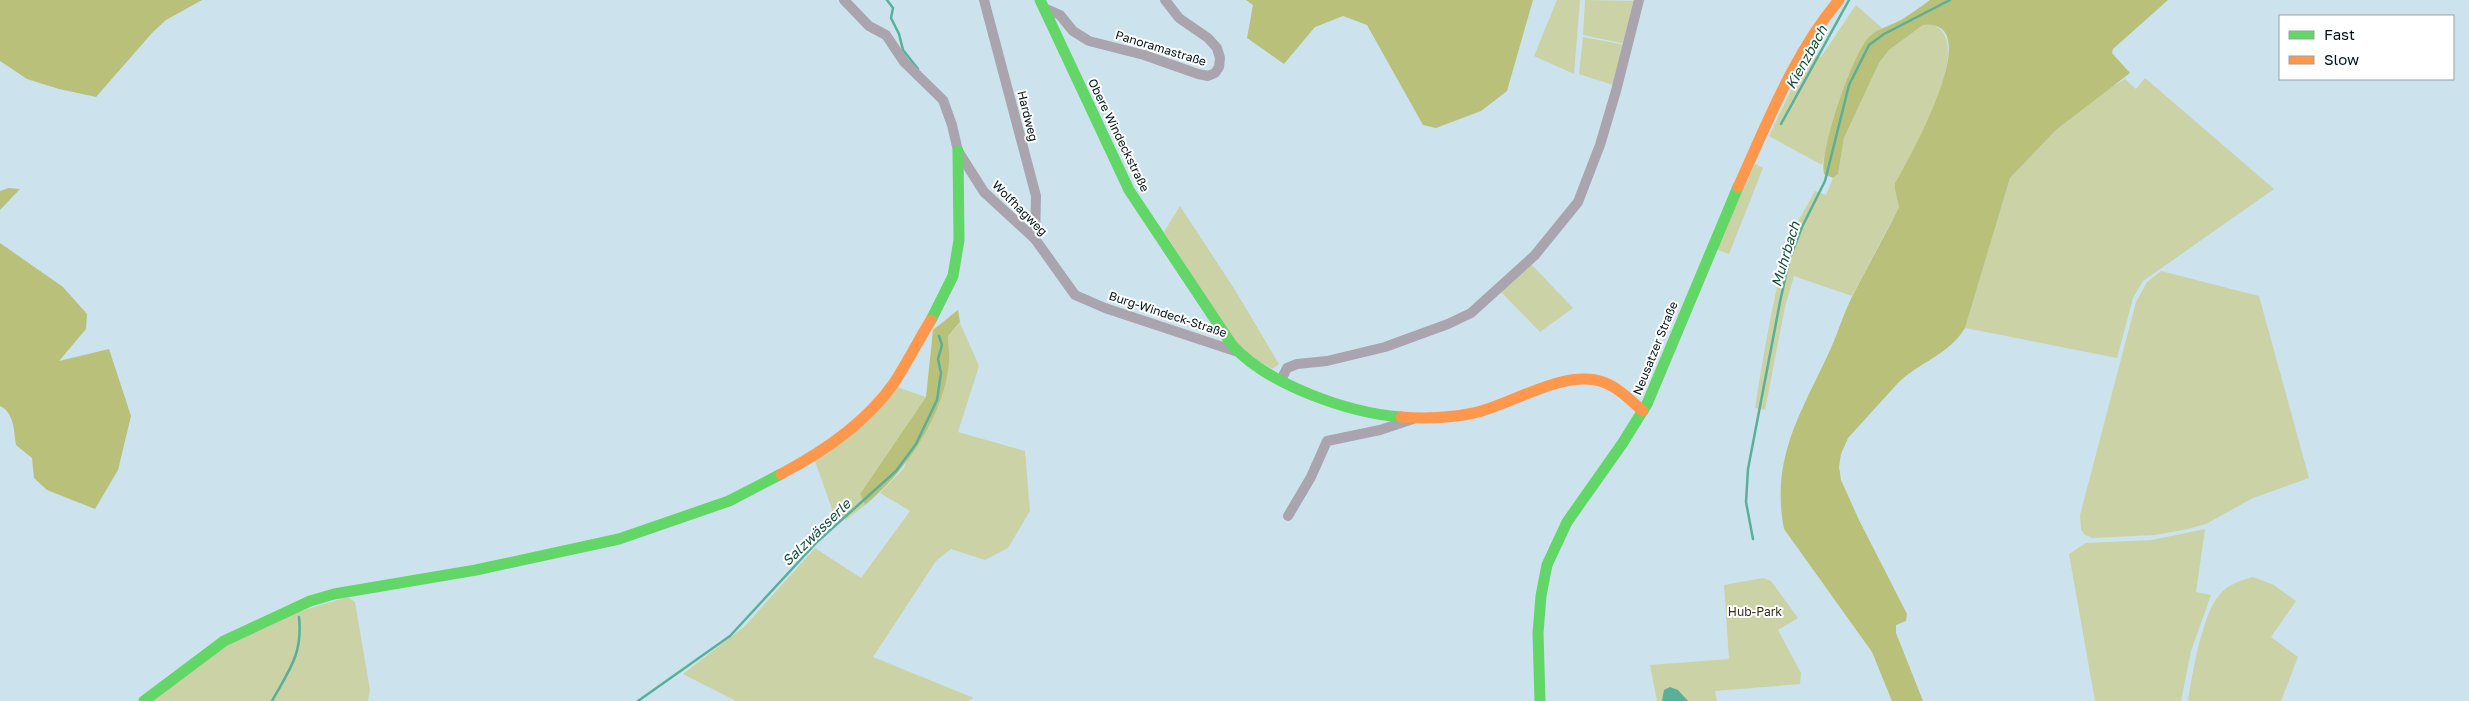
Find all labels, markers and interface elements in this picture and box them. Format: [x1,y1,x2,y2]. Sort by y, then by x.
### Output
legend [2279,15,2454,80]
water label: Kienzbach [1782,21,1831,92]
text: Fast [2324,25,2355,43]
street label: Panoramastraße [1114,27,1208,69]
text: Slow [2324,50,2359,68]
street label: Obere Windeckstraße [1085,76,1153,194]
street label: Hardweg [1014,89,1042,143]
street label: Wolfhagweg [989,177,1051,239]
water label: Muhrbach [1767,218,1803,289]
street label: Burg-Windeck-Straße [1107,288,1229,340]
street label: Neusatzer Straße [1629,299,1681,397]
water label: Salzwässerle [778,494,854,569]
park label: Hub-Park [1728,604,1782,619]

